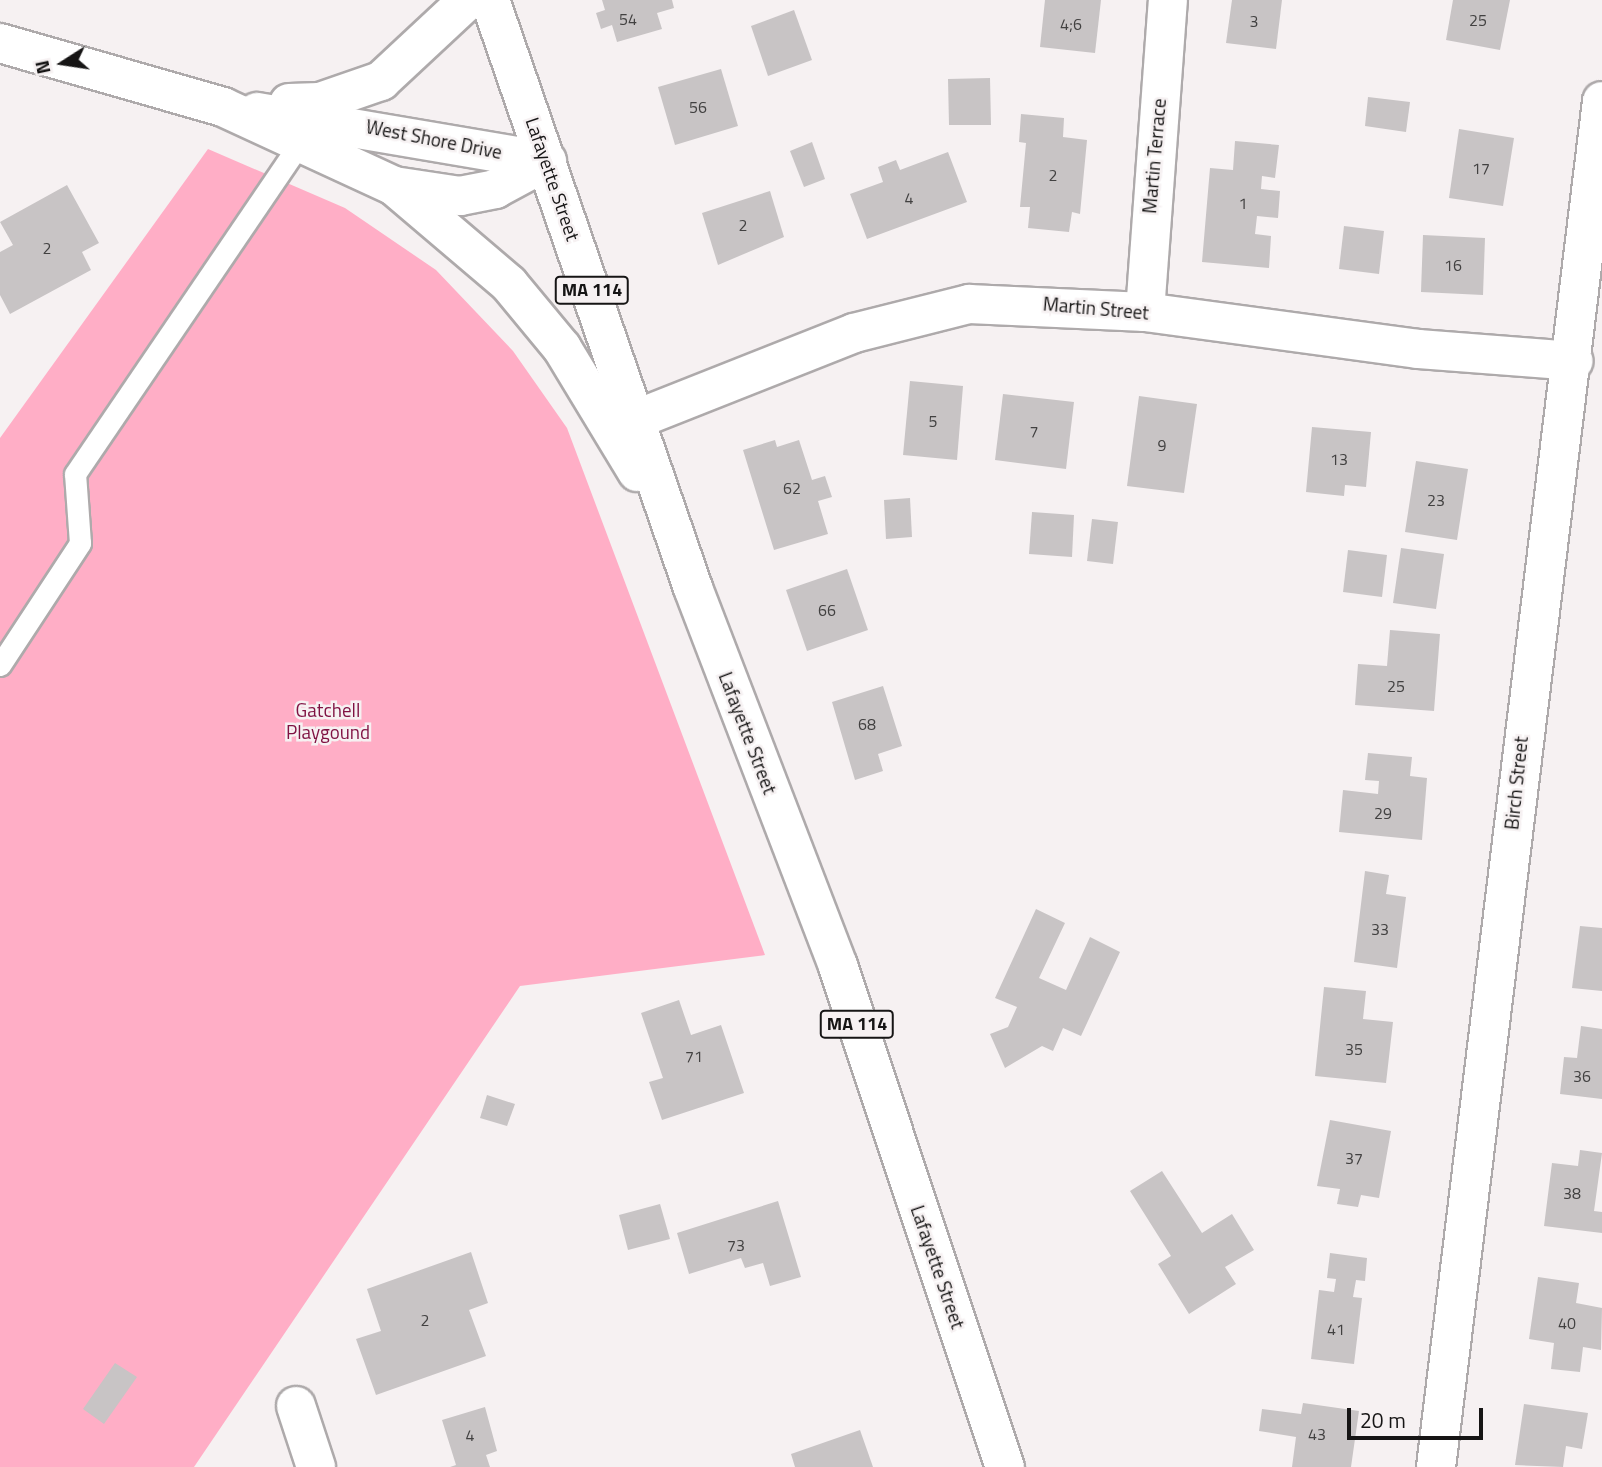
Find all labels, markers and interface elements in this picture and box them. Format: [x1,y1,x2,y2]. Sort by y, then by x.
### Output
house number: 54 [619,9,637,29]
house number: 25 [1469,10,1487,30]
house number: 3 [1250,11,1258,31]
house number: 4;6 [1060,14,1082,34]
north arrow [28,28,98,98]
text: N [26,58,58,77]
house number: 56 [689,97,707,117]
street label: Martin Terrace [1138,97,1170,215]
street label: Lafayette Street [521,114,585,244]
street label: West Shore Drive [364,115,504,163]
house number: 17 [1472,158,1490,178]
house number: 2 [1049,165,1057,185]
house number: 4 [905,188,913,208]
house number: 1 [1239,193,1247,213]
house number: 2 [739,215,747,235]
house number: 2 [43,238,51,258]
house number: 16 [1444,255,1462,275]
road number: MA 114 [554,276,630,304]
street label: Martin Street [1042,292,1150,324]
house number: 5 [929,411,937,431]
house number: 7 [1030,421,1038,441]
house number: 9 [1158,435,1166,455]
house number: 13 [1330,449,1348,469]
house number: 62 [783,478,801,498]
house number: 23 [1427,490,1445,510]
house number: 66 [818,600,836,620]
street label: Lafayette Street [714,669,782,797]
house number: 25 [1387,676,1405,696]
park label: Gatchell Playgound [286,699,370,743]
house number: 68 [858,714,876,734]
street label: Birch Street [1500,735,1532,831]
house number: 29 [1374,803,1392,823]
house number: 33 [1371,919,1389,939]
road number: MA 114 [818,1009,896,1038]
house number: 35 [1345,1039,1363,1059]
house number: 71 [685,1046,703,1066]
house number: 36 [1573,1066,1591,1086]
house number: 37 [1345,1148,1363,1168]
house number: 38 [1563,1183,1581,1203]
street label: Lafayette Street [906,1202,970,1332]
house number: 73 [727,1235,745,1255]
house number: 2 [421,1310,429,1330]
house number: 40 [1558,1313,1576,1333]
house number: 41 [1327,1319,1345,1339]
scale bar [1350,1394,1486,1438]
text: 20 m [1360,1404,1406,1436]
house number: 43 [1308,1424,1326,1444]
house number: 4 [466,1425,474,1445]

